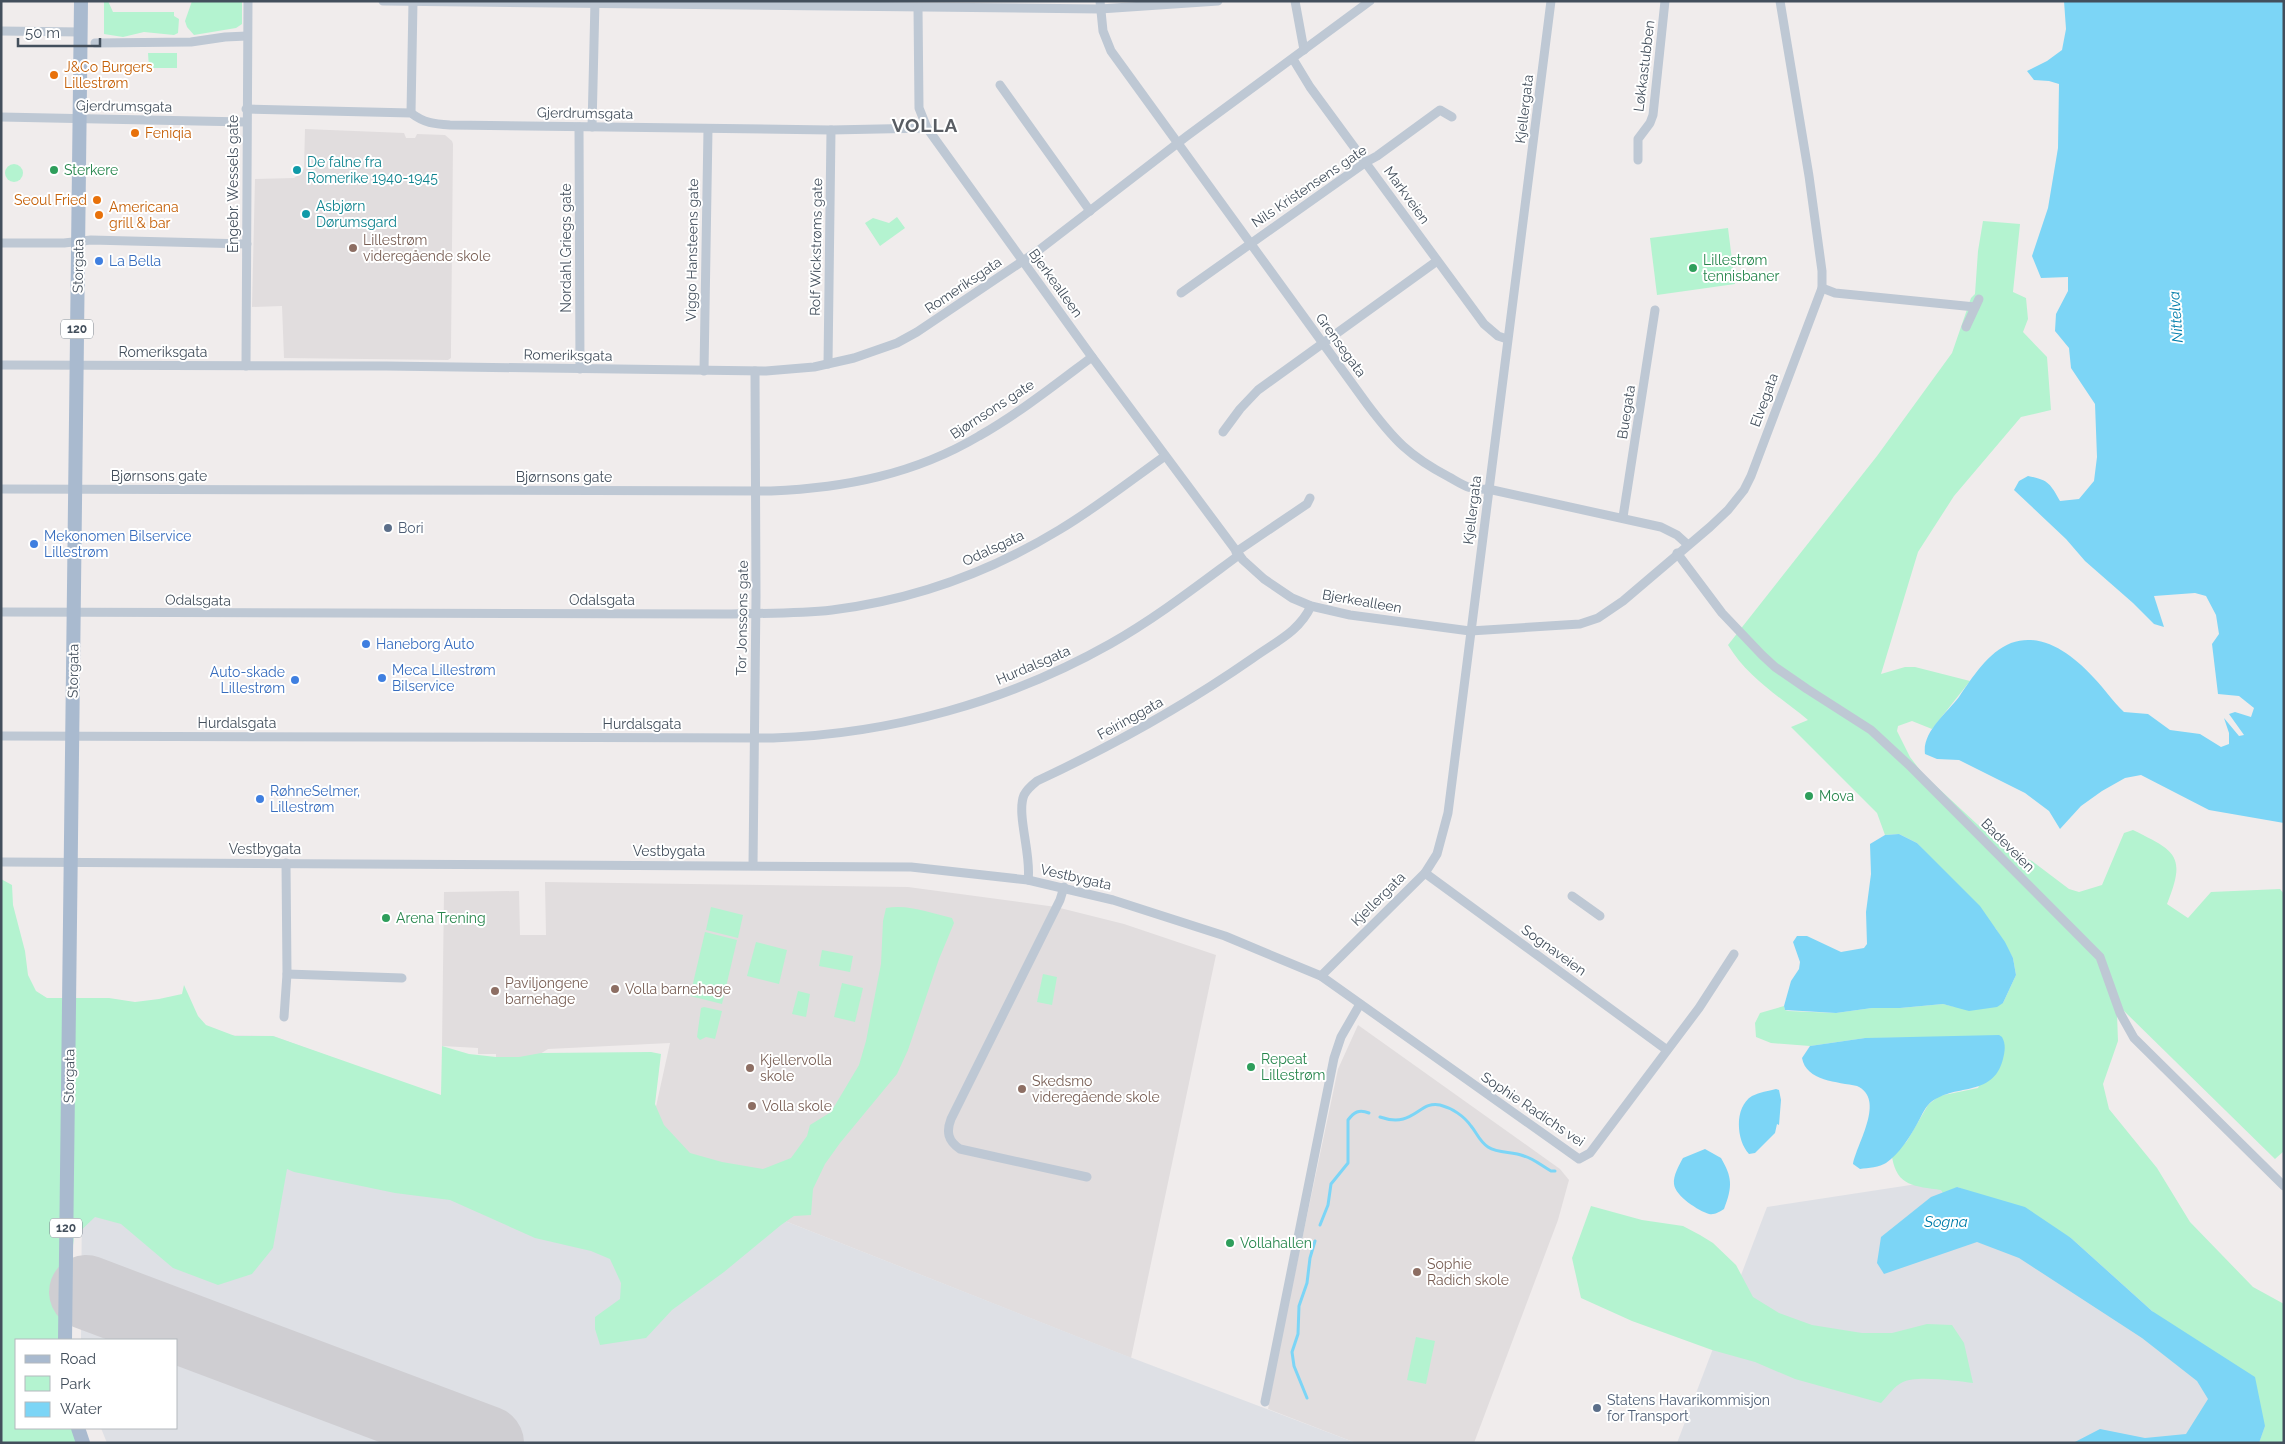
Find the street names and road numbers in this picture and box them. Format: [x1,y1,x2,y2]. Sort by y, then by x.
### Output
street label: Løkkastubben [1630,19,1658,113]
street label: Kjellergata [1512,74,1536,144]
street label: Gjerdrumsgata [76,97,172,115]
street label: Gjerdrumsgata [537,104,633,122]
street label: Engebr. Wessels gate [225,115,241,253]
street label: Nils Kristensens gate [1248,142,1370,230]
street label: Markveien [1381,163,1433,227]
street label: Viggo Hansteens gate [683,178,701,322]
street label: Rolf Wickstrøms gate [807,178,825,316]
street label: Nordahl Griegs gate [558,183,574,313]
street label: Storgata [70,239,86,293]
street label: Bjerkealleen [1026,246,1086,320]
street label: Romeriksgata [922,253,1004,317]
street label: Grensegata [1313,310,1369,380]
road number: 120 [61,320,93,338]
street label: Romeriksgata [118,344,208,360]
street label: Romeriksgata [523,346,613,364]
street label: Elvegata [1747,371,1781,429]
street label: Bjørnsons gate [947,376,1037,442]
street label: Buegata [1614,384,1638,440]
street label: Bjørnsons gate [111,468,207,484]
street label: Bjørnsons gate [516,469,612,485]
street label: Kjellergata [1460,475,1484,545]
street label: Odalsgata [960,527,1026,569]
street label: Tor Jonssons gate [733,560,751,676]
street label: Bjerkealleen [1321,586,1403,616]
street label: Odalsgata [165,591,231,609]
street label: Odalsgata [569,592,635,608]
street label: Hurdalsgata [994,642,1072,688]
street label: Storgata [65,644,81,698]
street label: Feiringgata [1094,693,1166,743]
street label: Hurdalsgata [198,715,276,731]
street label: Hurdalsgata [603,716,681,732]
street label: Badeveien [1978,815,2038,875]
street label: Vestbygata [229,841,301,857]
street label: Vestbygata [633,843,705,859]
street label: Vestbygata [1039,861,1113,893]
street label: Kjellergata [1348,869,1408,929]
street label: Sognaveien [1519,921,1589,979]
street label: Storgata [61,1049,77,1103]
street label: Sophie Radichs vei [1478,1068,1588,1150]
road number: 120 [50,1218,82,1238]

